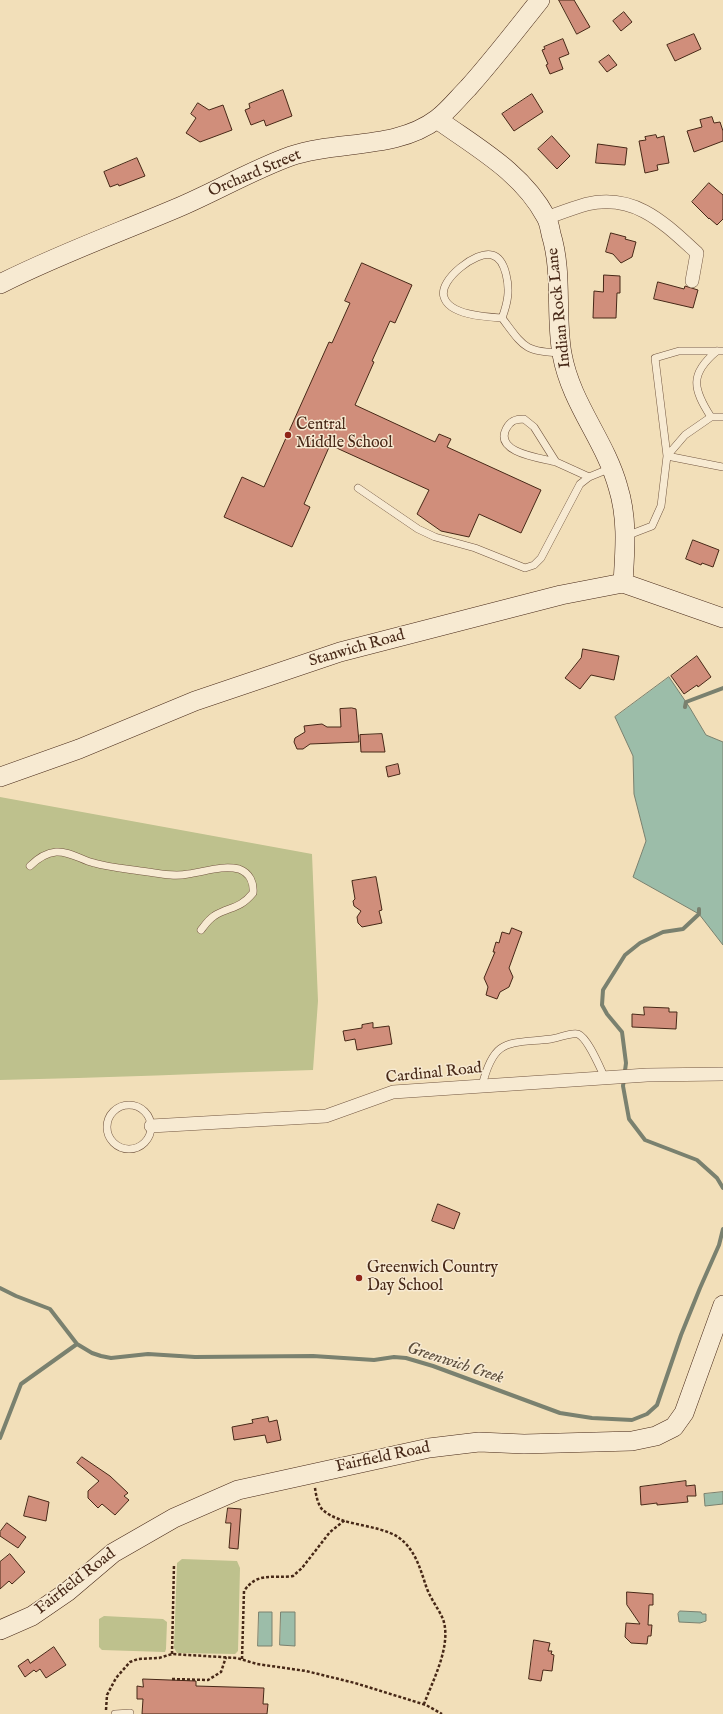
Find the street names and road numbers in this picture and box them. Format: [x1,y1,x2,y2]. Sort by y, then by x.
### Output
street label: Orchard Street [206,146,304,202]
street label: Indian Rock Lane [544,247,576,369]
street label: Stanwich Road [307,626,407,672]
street label: Cardinal Road [385,1059,483,1089]
street label: Fairfield Road [334,1439,432,1477]
street label: Fairfield Road [32,1545,120,1619]

